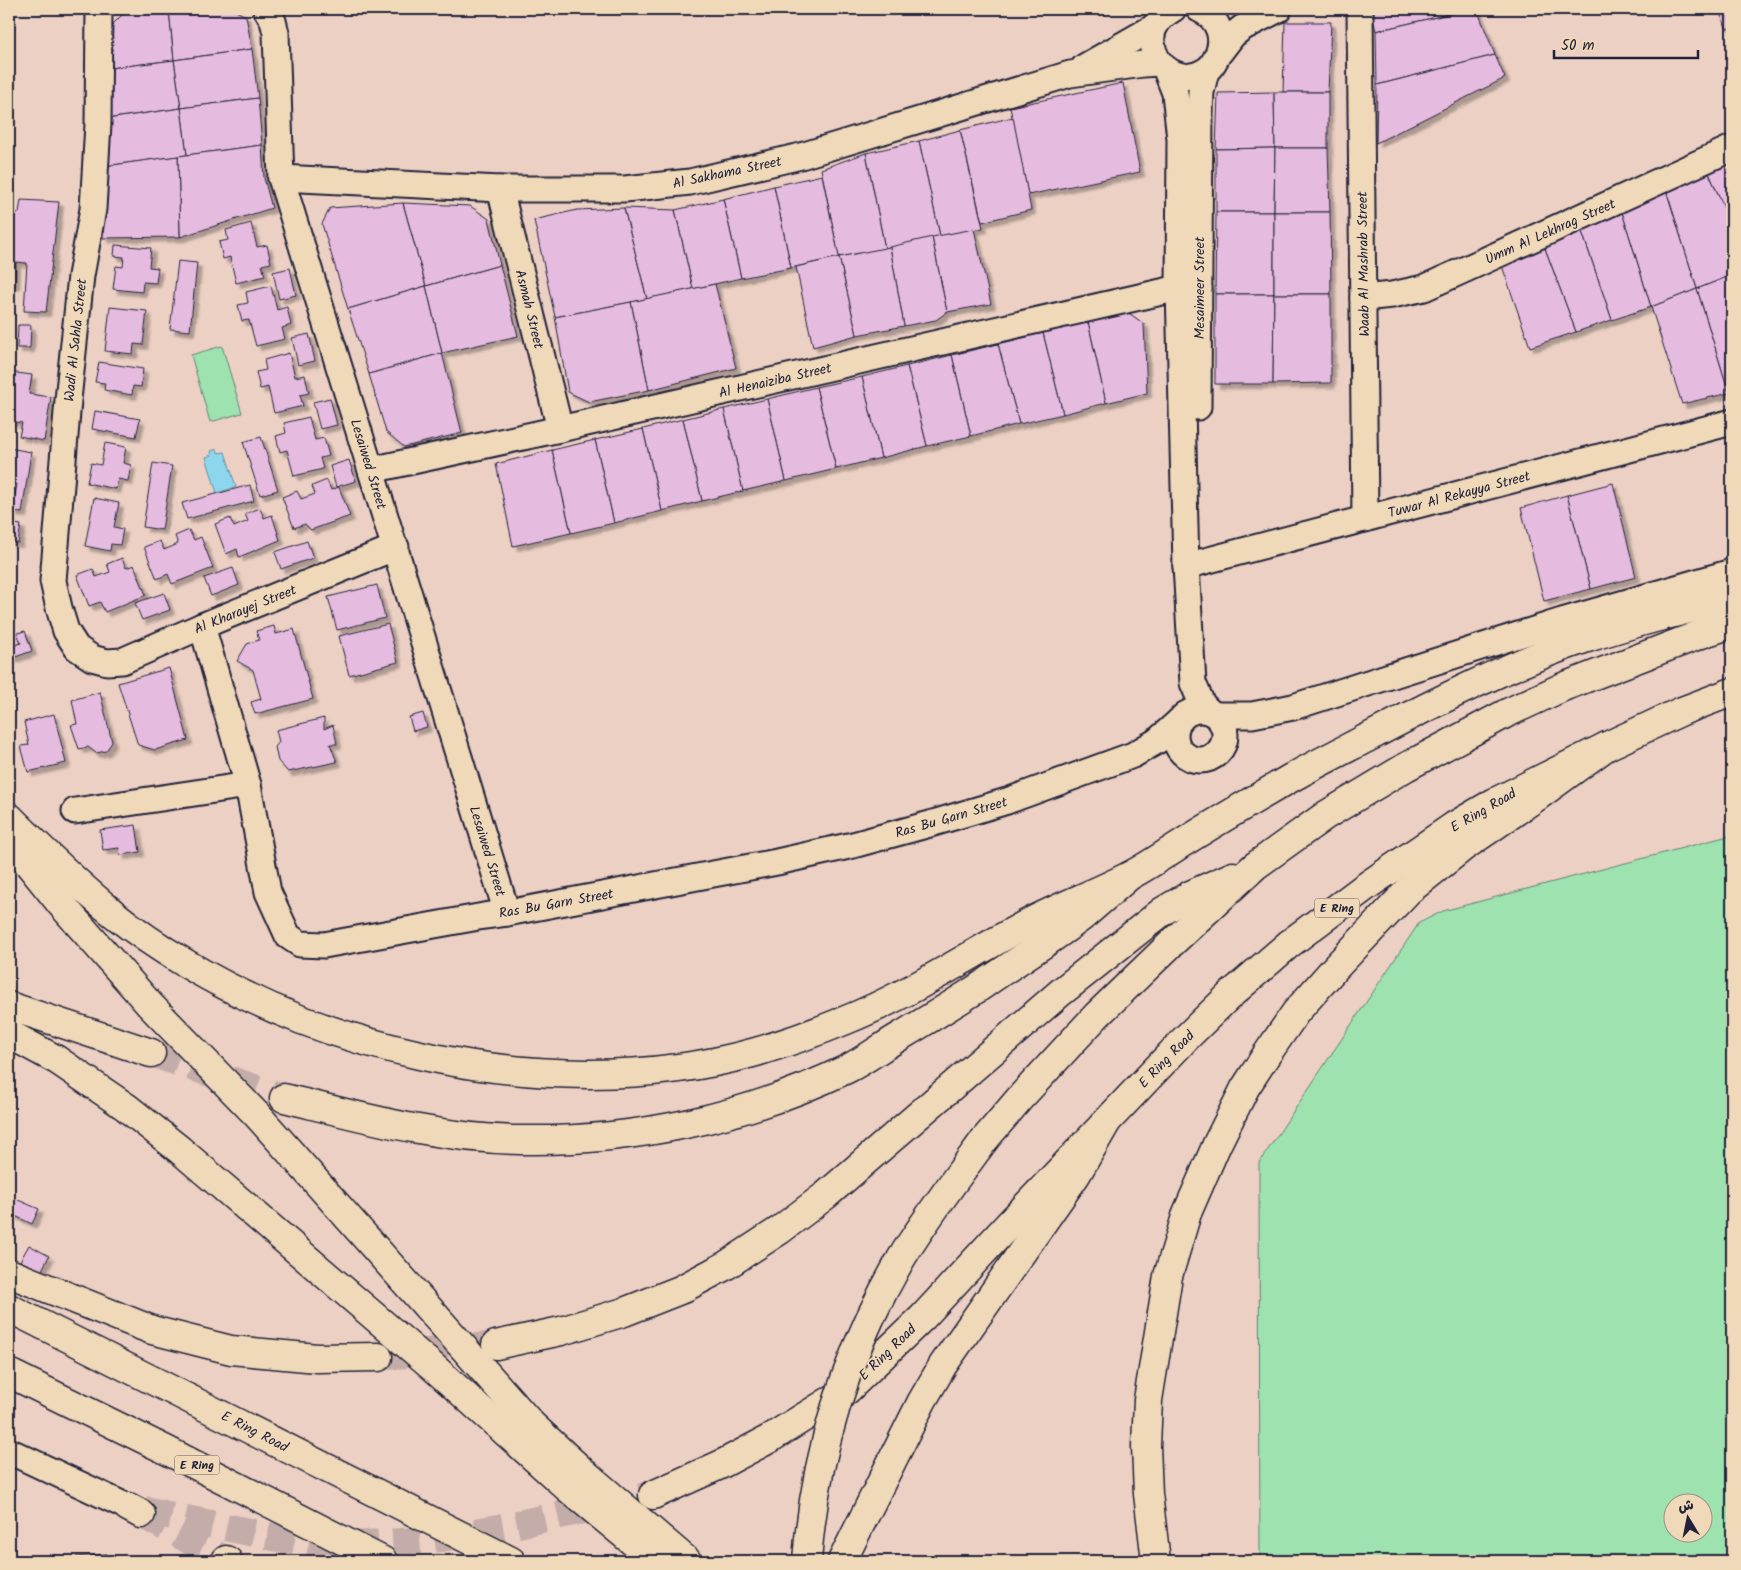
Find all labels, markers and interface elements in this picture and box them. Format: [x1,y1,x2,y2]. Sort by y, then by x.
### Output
scale bar [1554,28,1697,60]
text: 50 m [1561,34,1595,58]
street label: Al Sakhama Street [671,151,784,195]
street label: Waab Al Mashrab Street [1352,191,1376,337]
street label: Umm Al Lekhrag Street [1482,193,1620,271]
street label: Mesaimeer Street [1189,236,1211,339]
street label: Asmah Street [509,267,550,352]
street label: Wadi Al Sahla Street [59,277,93,403]
street label: Al Henaiziba Street [717,357,834,405]
street label: Lesaiwed Street [344,416,392,513]
street label: Tuwar Al Rekayya Street [1386,465,1533,525]
street label: Al Kharayej Street [191,579,300,640]
street label: E Ring Road [1446,783,1522,839]
street label: Ras Bu Garn Street [893,791,1011,845]
street label: Lesaiwed Street [463,803,511,900]
street label: Ras Bu Garn Street [497,883,616,925]
road number: E Ring [1314,898,1360,918]
street label: E Ring Road [1133,1025,1201,1094]
street label: E Ring Road [854,1319,922,1386]
street label: E Ring Road [217,1405,293,1459]
road number: E Ring [174,1456,220,1474]
north arrow [1664,1492,1714,1542]
text: ش [1676,1494,1695,1518]

